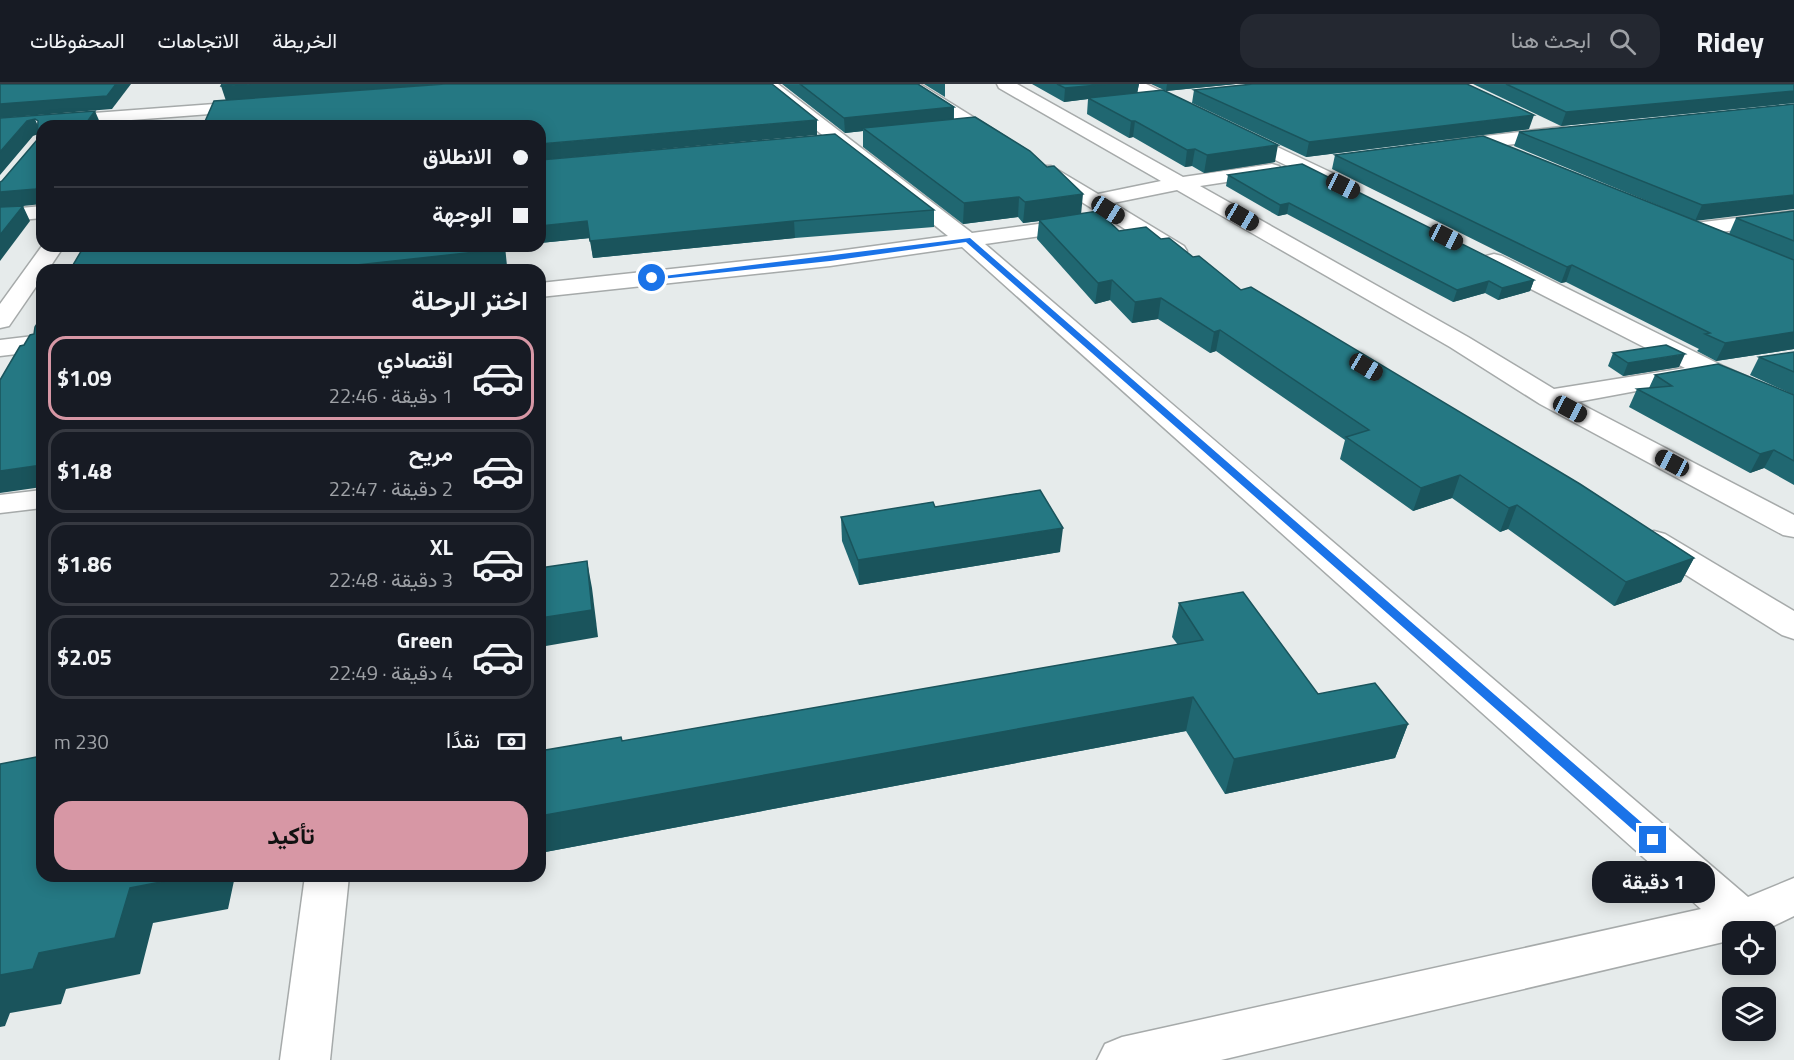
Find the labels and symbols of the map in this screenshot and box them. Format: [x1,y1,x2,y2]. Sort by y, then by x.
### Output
car [1323,170,1363,202]
car [1088,193,1128,227]
car [1222,200,1262,234]
car [1426,221,1466,253]
route start [638,264,665,291]
car [1346,350,1386,384]
car [1550,393,1590,425]
car [1652,447,1692,479]
route end [1639,826,1666,853]
callout: 1 دقيقة [1592,861,1714,903]

